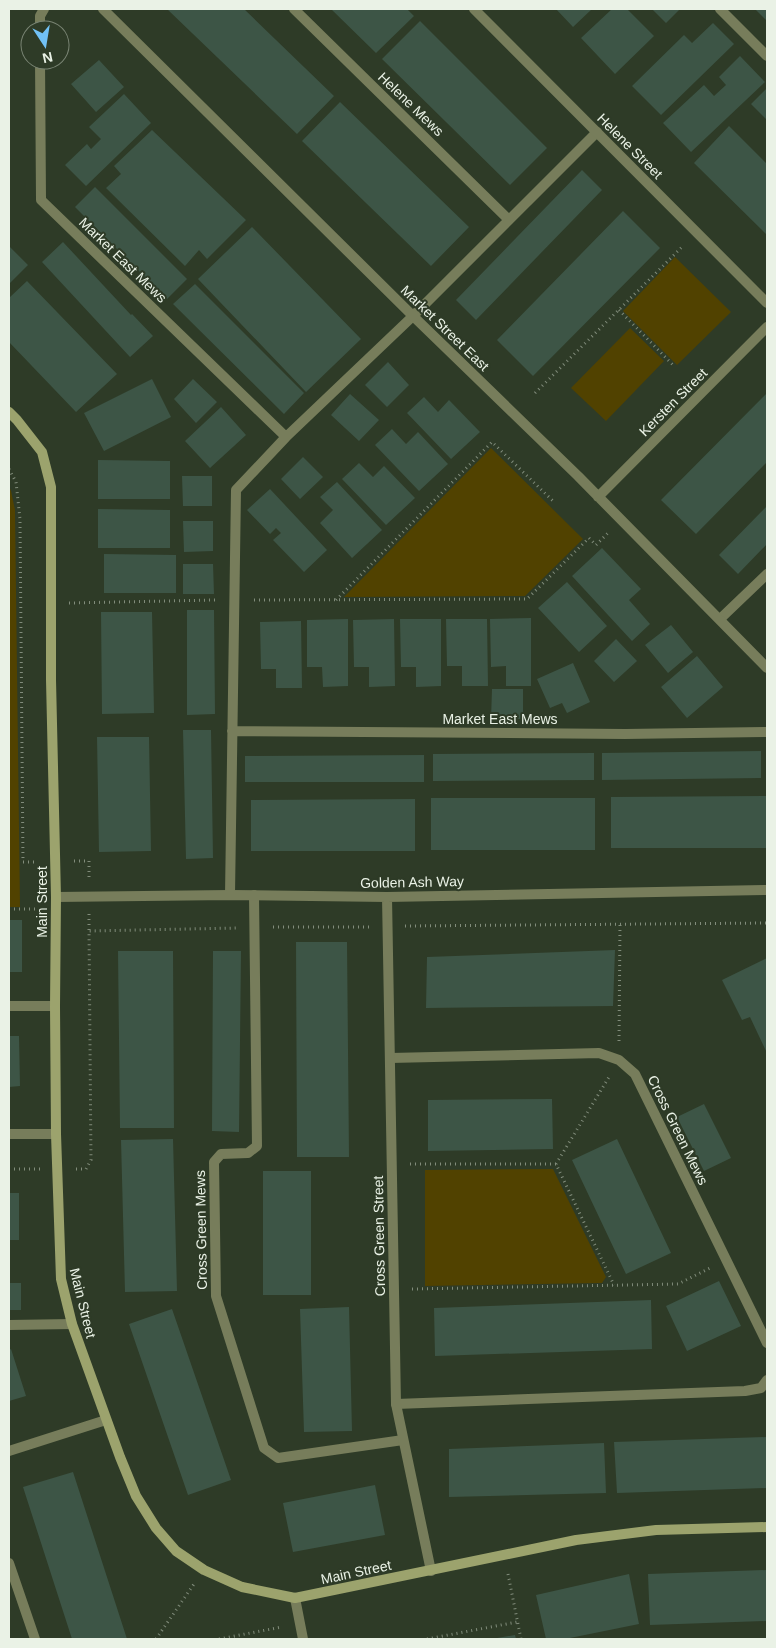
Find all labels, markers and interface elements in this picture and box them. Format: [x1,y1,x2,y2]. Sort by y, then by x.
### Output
north arrow [20,20,70,70]
text: N [41,49,54,67]
street label: Helene Mews [375,69,447,139]
street label: Helene Street [594,110,666,182]
street label: Market East Mews [76,214,170,306]
street label: Market Street East [398,282,492,374]
street label: Kersten Street [636,365,710,439]
street label: Market East Mews [442,711,558,727]
street label: Main Street [34,866,50,938]
street label: Golden Ash Way [360,873,464,891]
street label: Cross Green Mews [645,1073,711,1187]
street label: Cross Green Mews [192,1170,210,1290]
street label: Cross Green Street [370,1175,388,1296]
street label: Main Street [67,1266,99,1340]
street label: Main Street [319,1557,393,1587]

